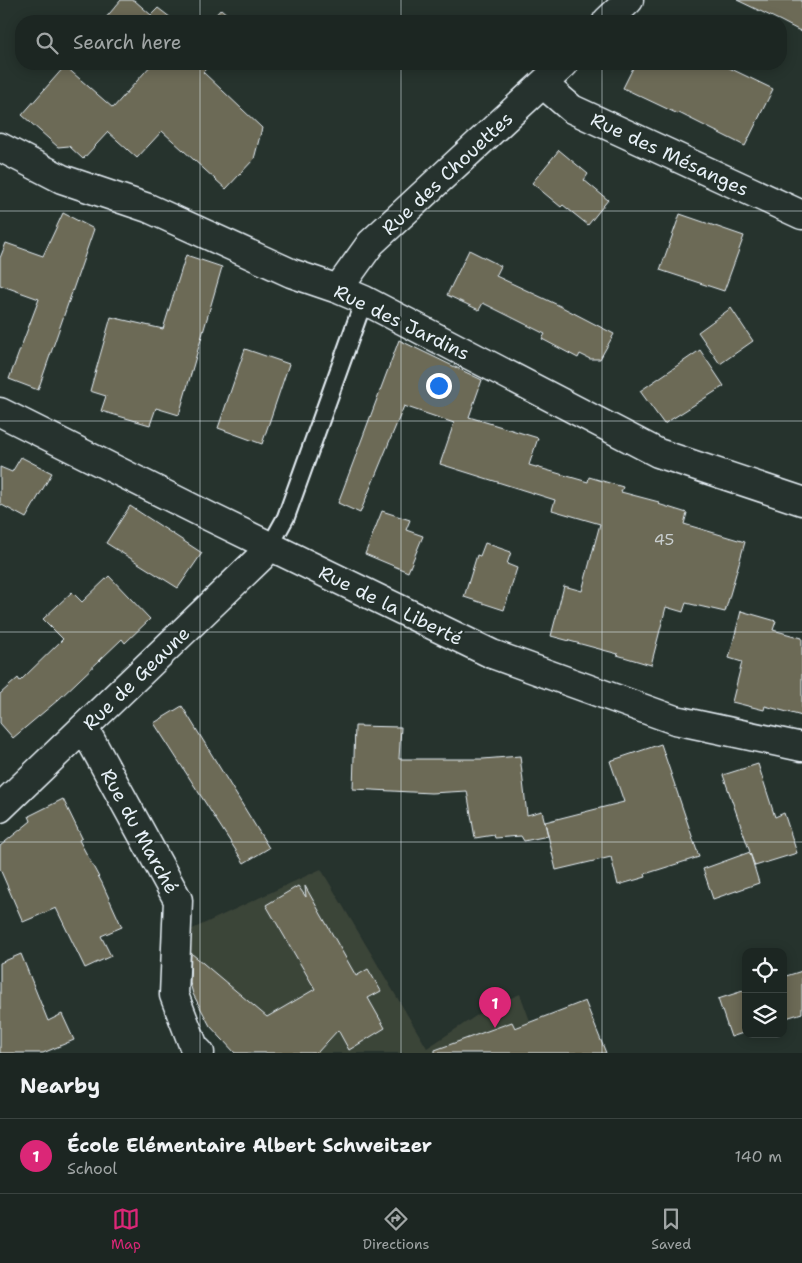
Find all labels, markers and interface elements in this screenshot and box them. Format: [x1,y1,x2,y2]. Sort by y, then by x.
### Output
search box [15,15,787,70]
icon: search [33,29,61,57]
text: Search here [73,30,182,55]
street label: Rue des Chouettes [377,106,518,241]
street label: Rue des Mésanges [587,107,753,202]
street label: Rue des Jardins [330,279,474,366]
your location [426,373,452,399]
house number: 45 [654,529,674,550]
street label: Rue de la Liberté [315,560,467,651]
street label: Rue de Geaune [77,621,195,736]
street label: Rue du Marché [95,764,184,898]
map controls [742,948,787,1038]
button: locate [742,948,787,993]
pin: 1 [479,987,511,1028]
button: layers [742,993,787,1038]
text: Nearby [20,1072,100,1100]
text: École Elémentaire Albert Schweitzer [67,1133,432,1158]
text: 1 [32,1146,40,1167]
text: 140 m [735,1146,782,1167]
text: School [67,1158,117,1179]
tab: Map [111,1205,141,1253]
tab: Directions [363,1205,429,1253]
tab: Saved [651,1205,691,1253]

